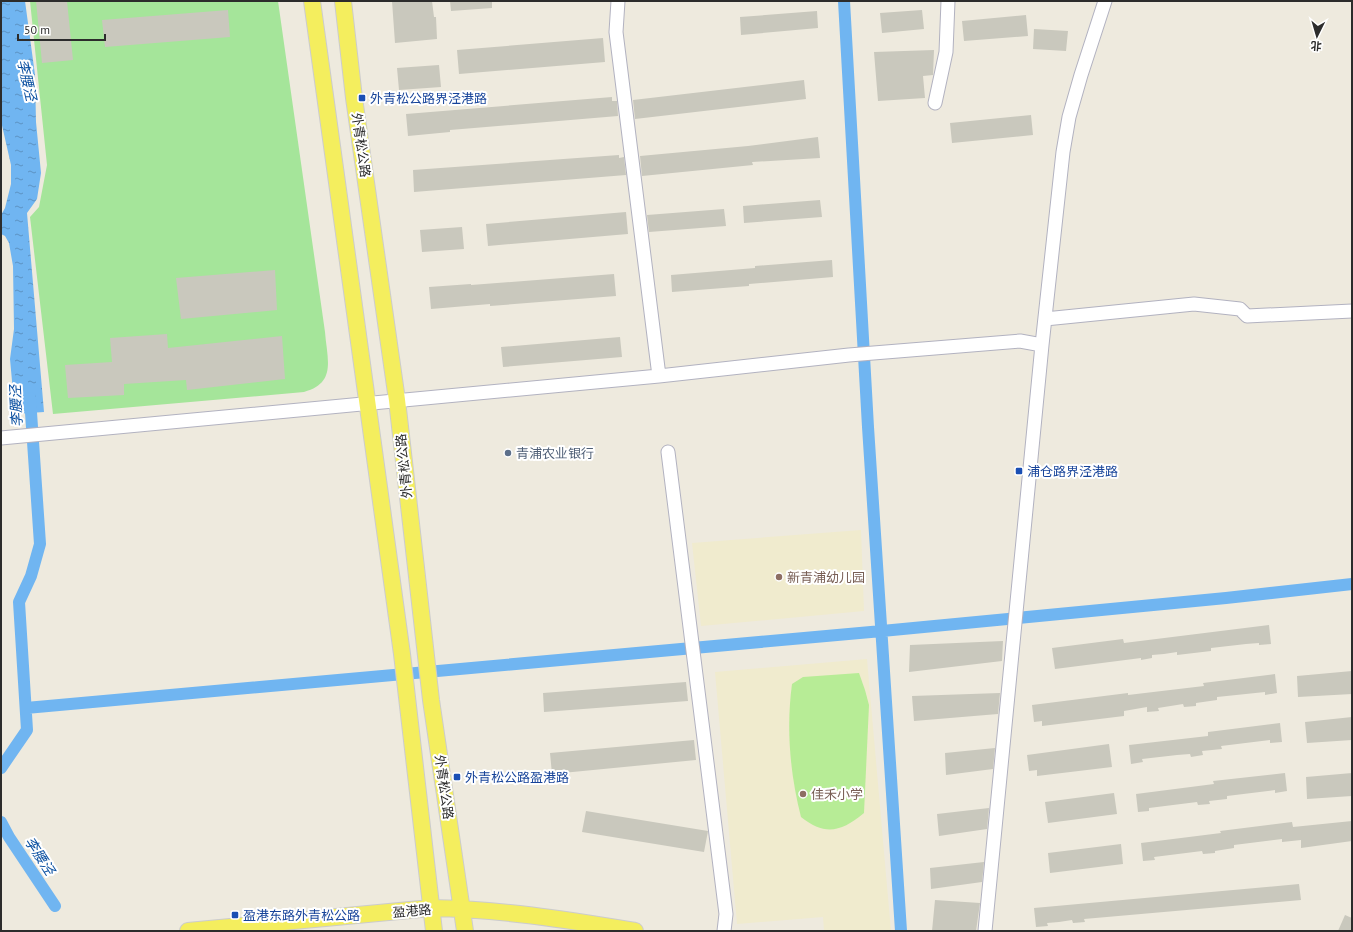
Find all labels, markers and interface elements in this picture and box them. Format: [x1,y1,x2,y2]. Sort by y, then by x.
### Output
scale bar [18,16,105,42]
north arrow [1297,16,1337,56]
text: 50 m [24,22,50,37]
text: 北 [1310,39,1322,53]
water label: 李腰泾 [14,58,41,104]
place label: 外青松公路界泾港路 [370,90,487,107]
marker: 外青松公路界泾港路 [357,93,367,103]
street label: 外青松公路 [348,112,374,178]
water label: 李腰泾 [6,383,26,427]
street label: 外青松公路 [392,433,416,499]
place label: 青浦农业银行 [516,445,594,462]
marker: 青浦农业银行 [503,448,513,458]
place label: 浦仓路界泾港路 [1027,463,1118,480]
marker: 浦仓路界泾港路 [1014,466,1024,476]
place label: 新青浦幼儿园 [787,569,865,586]
marker: 新青浦幼儿园 [774,572,784,582]
street label: 外青松公路 [431,754,457,820]
place label: 外青松公路盈港路 [465,769,569,786]
marker: 外青松公路盈港路 [452,772,462,782]
place label: 佳禾小学 [811,786,863,803]
marker: 佳禾小学 [798,789,808,799]
water label: 李腰泾 [21,833,60,880]
street label: 盈港路 [392,901,432,921]
place label: 盈港东路外青松公路 [243,907,360,924]
marker: 盈港东路外青松公路 [230,910,240,920]

